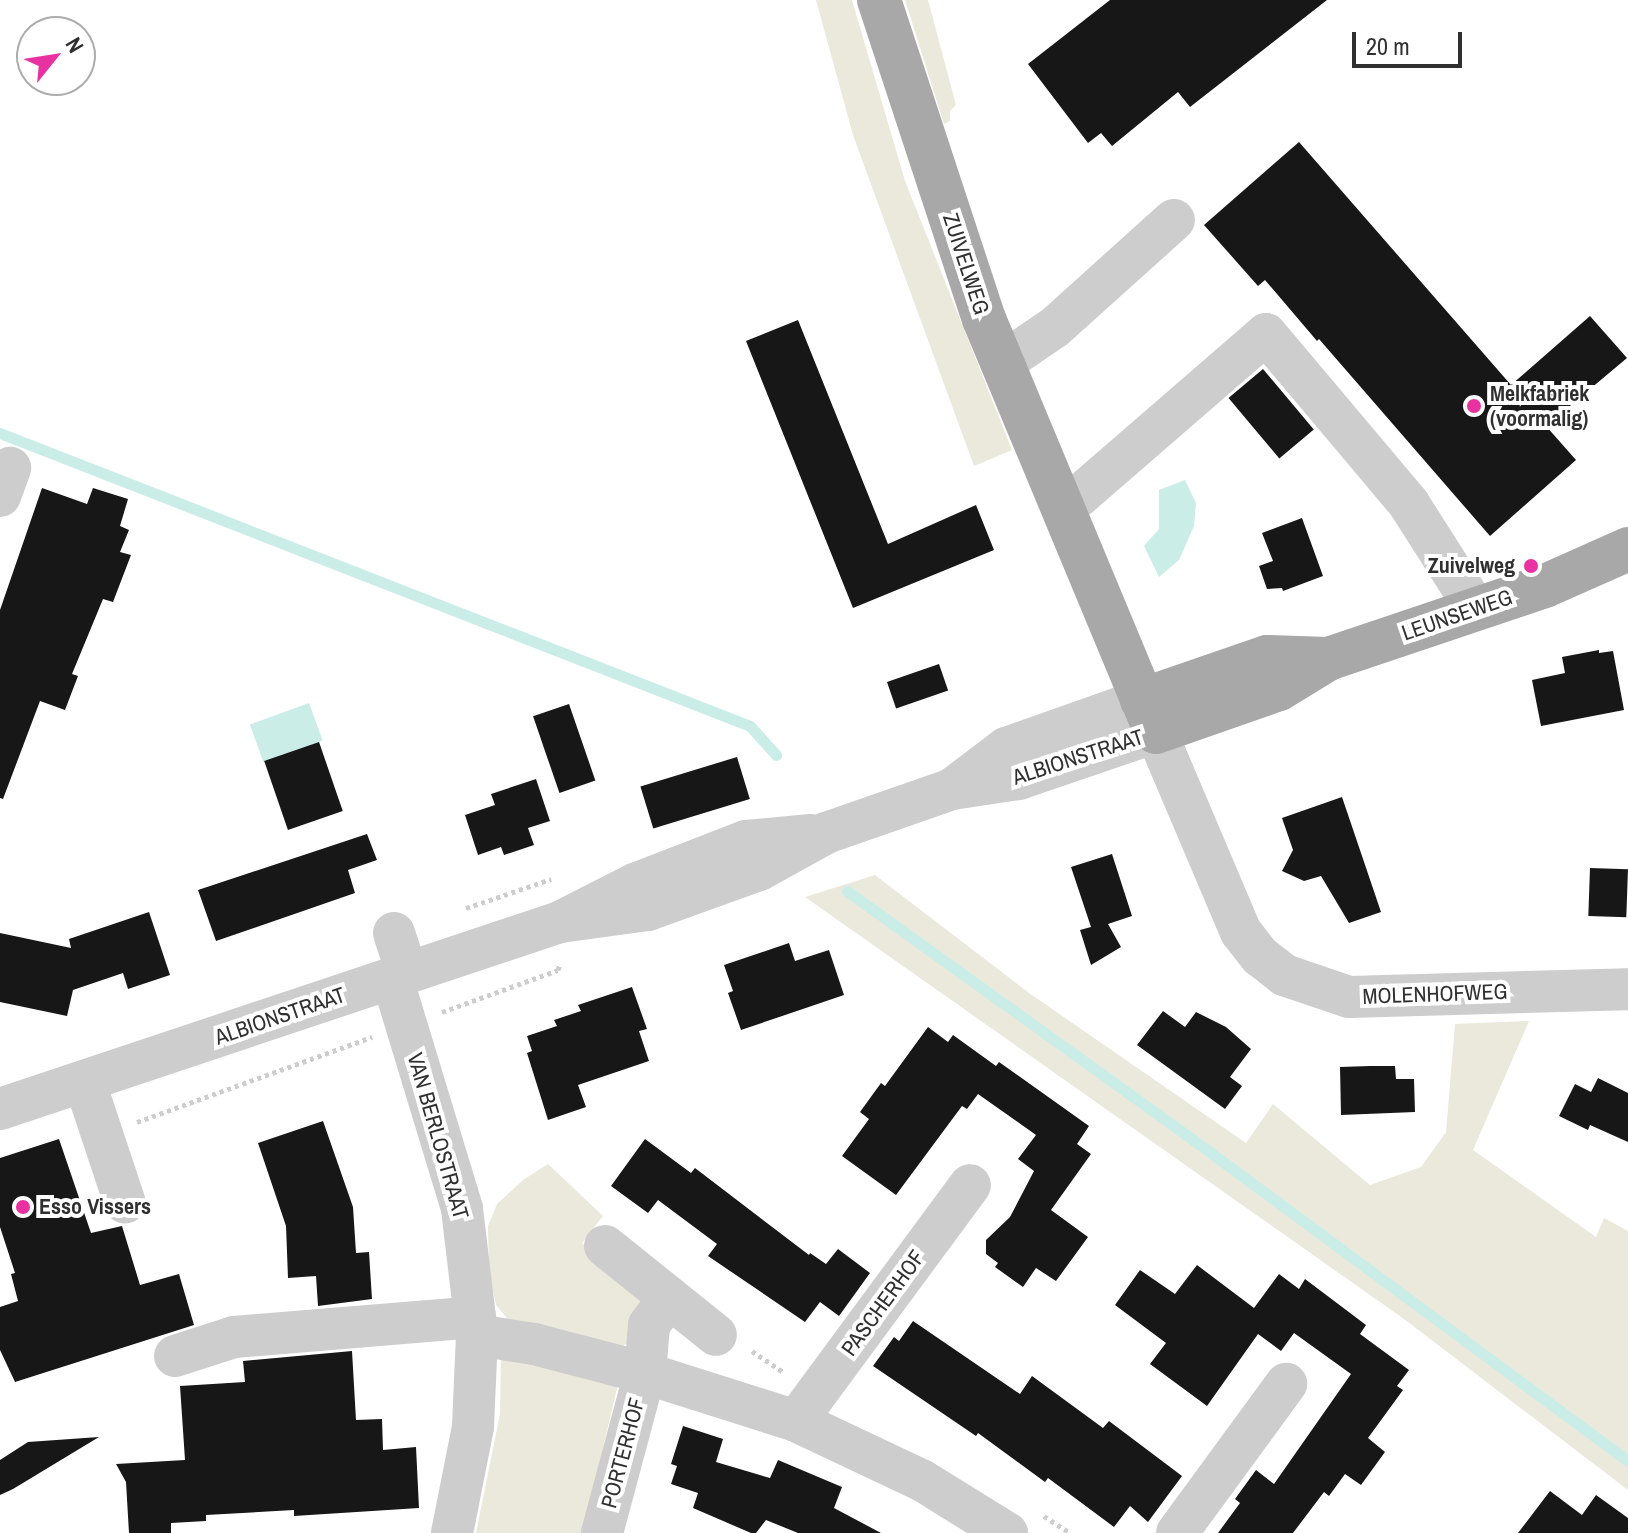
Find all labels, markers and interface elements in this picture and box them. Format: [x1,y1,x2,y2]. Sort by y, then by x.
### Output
north arrow [16,16,96,96]
scale bar [1356,16,1466,66]
text: 20 m [1366,30,1410,62]
text: N [59,32,91,58]
street label: ZUIVELWEG [937,210,995,318]
place label: Melkfabriek (voormalig) [1490,380,1589,432]
marker: Melkfabriek (voormalig) [1465,397,1483,415]
place label: Zuivelweg [1428,553,1515,579]
marker: Zuivelweg [1522,557,1540,575]
street label: LEUNSEWEG [1398,584,1516,646]
street label: ALBIONSTRAAT [1009,723,1147,791]
street label: MOLENHOFWEG [1362,978,1508,1010]
street label: ALBIONSTRAAT [211,981,349,1051]
street label: VAN BERLOSTRAAT [402,1050,474,1222]
place label: Esso Vissers [39,1194,151,1220]
marker: Esso Vissers [14,1198,32,1216]
street label: PASCHERHOF [836,1245,930,1361]
street label: PORTERHOF [596,1395,650,1511]

